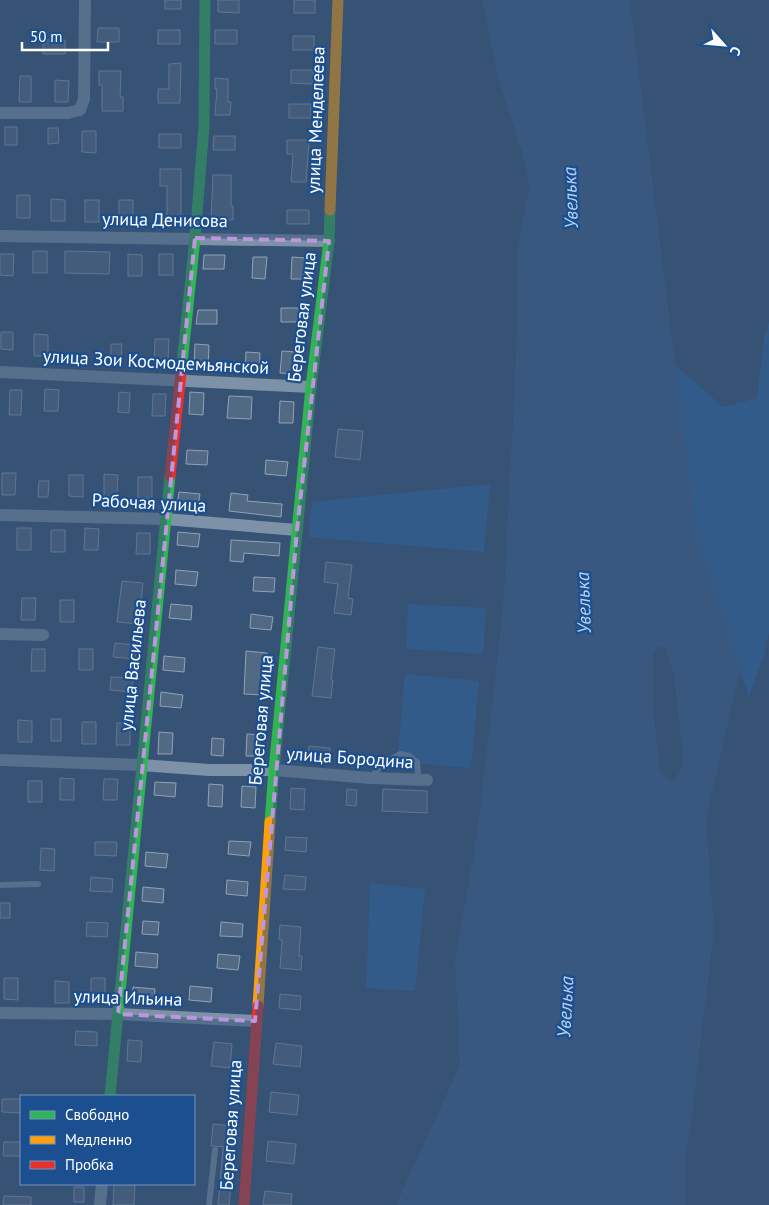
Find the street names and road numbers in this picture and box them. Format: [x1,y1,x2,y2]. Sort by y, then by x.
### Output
street label: улица Менделеева [301,46,330,194]
street label: улица Денисова [102,207,228,232]
street label: Береговая улица [282,251,321,383]
street label: улица Зои Космодемьянской [42,344,270,379]
street label: Рабочая улица [91,488,207,517]
street label: улица Васильева [114,598,151,732]
street label: Береговая улица [243,654,278,786]
street label: улица Бородина [286,742,415,773]
street label: улица Ильина [73,984,183,1011]
street label: Береговая улица [214,1059,247,1191]

